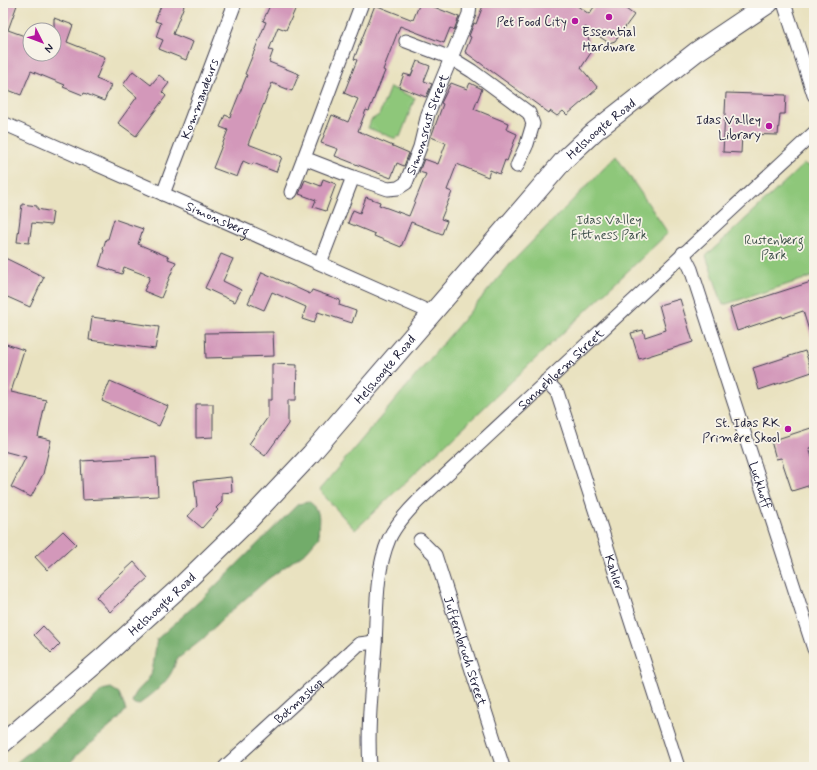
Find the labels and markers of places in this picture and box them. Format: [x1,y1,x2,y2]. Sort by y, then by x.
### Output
marker: Essential Hardware [604,12,614,22]
place label: Pet Food City [496,14,567,31]
marker: Pet Food City [570,16,580,26]
place label: Essential Hardware [582,24,636,56]
place label: Idas Valley Library [696,112,761,144]
marker: Idas Valley Library [764,121,774,131]
place label: St. Idas RK Primêre Skool [702,415,781,447]
marker: St. Idas RK Primêre Skool [783,424,793,434]

